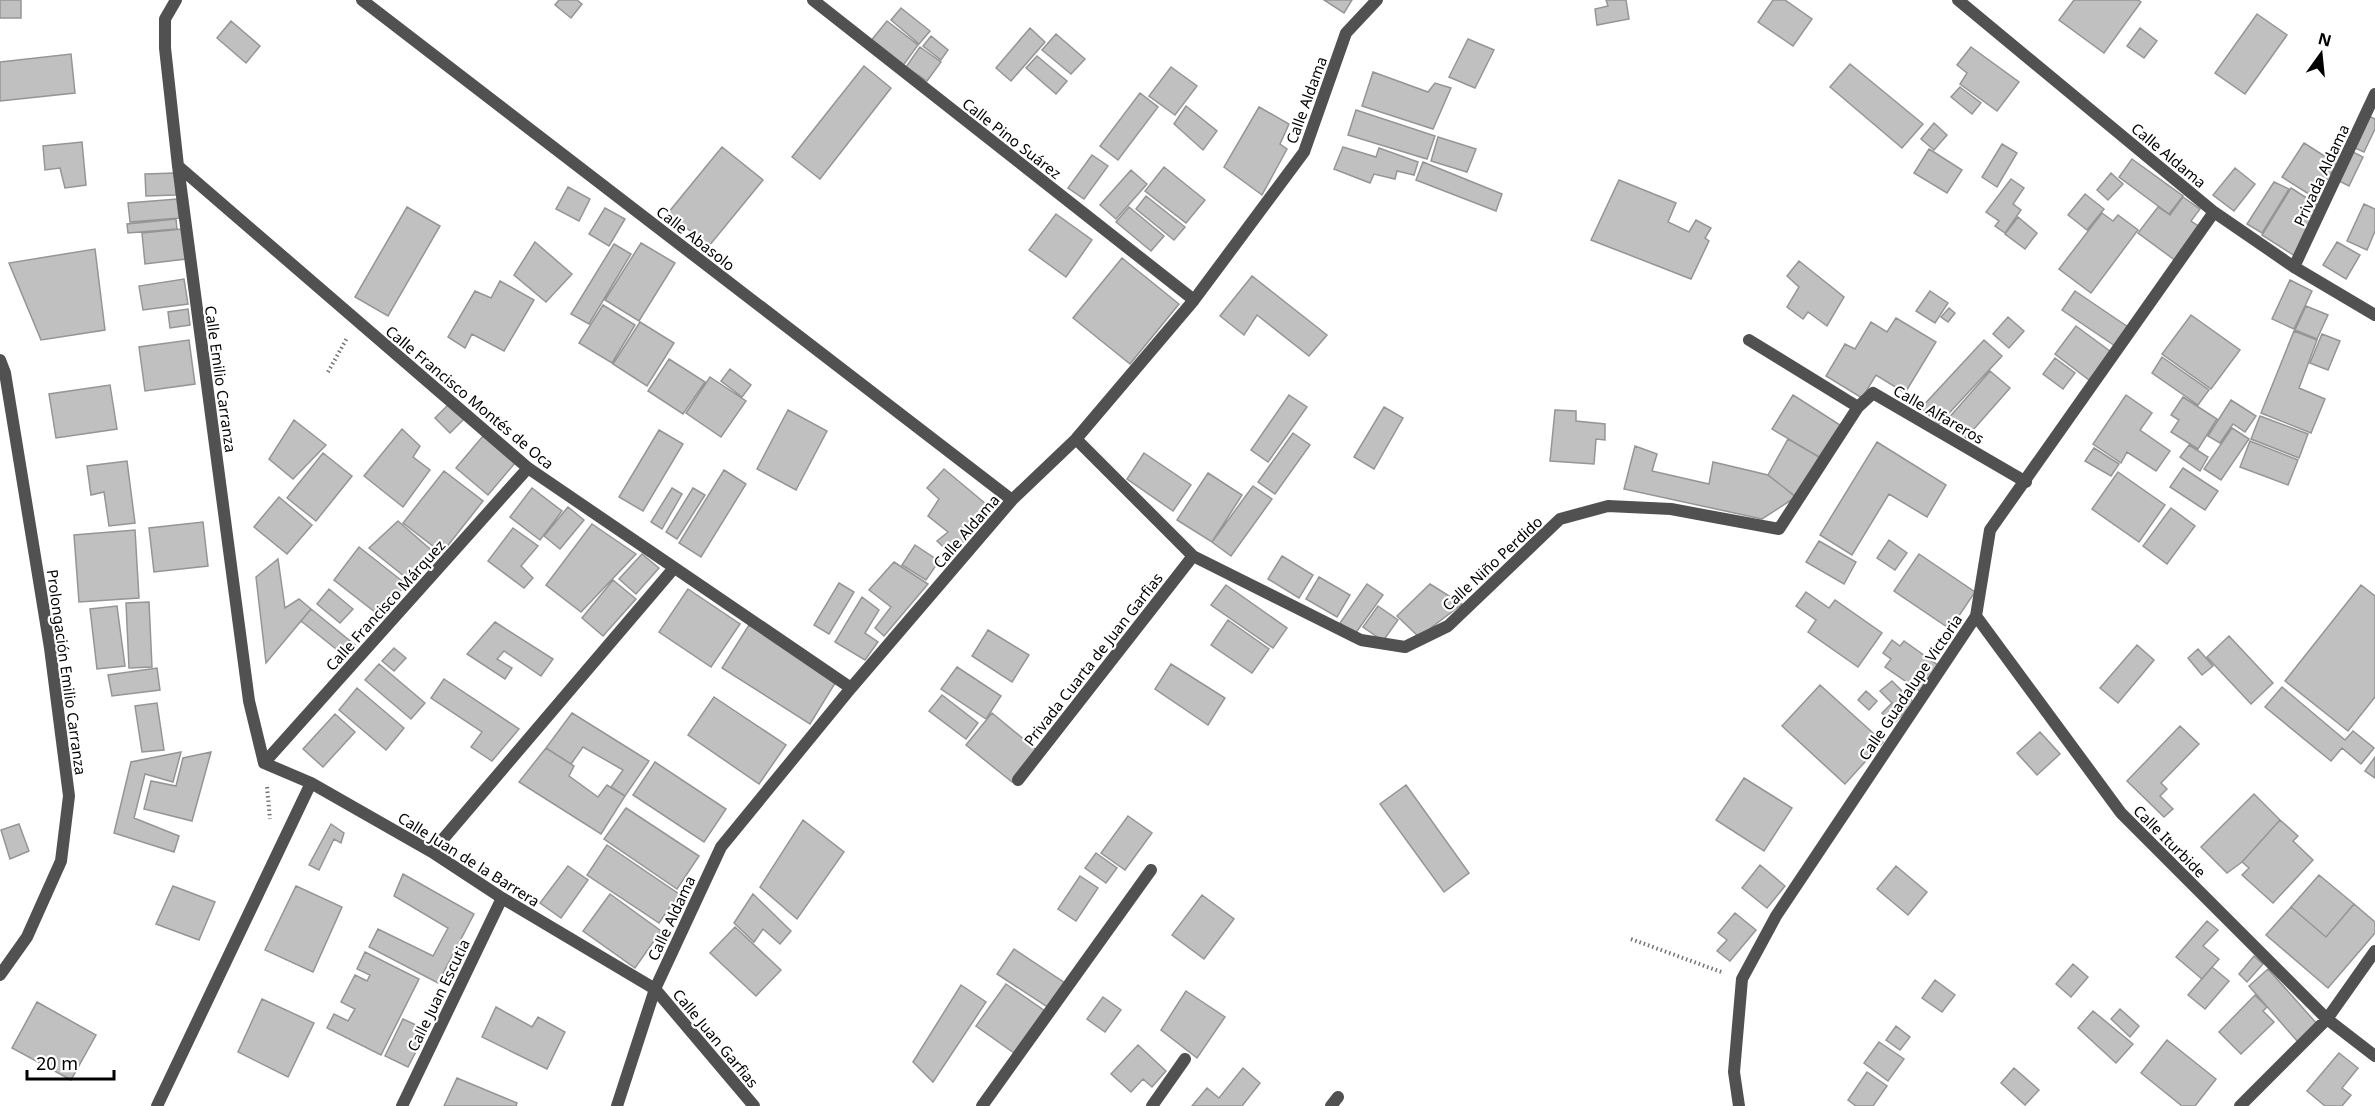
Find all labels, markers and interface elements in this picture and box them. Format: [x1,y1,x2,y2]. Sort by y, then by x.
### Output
north arrow [2291,24,2351,84]
text: N [2316,27,2334,52]
street label: Calle Aldama [1281,54,1331,146]
street label: Calle Pino Suárez [958,93,1066,183]
street label: Calle Aldama [2128,118,2210,192]
street label: Privada Aldama [2289,121,2353,229]
street label: Calle Abasolo [653,201,739,275]
street label: Calle Emilio Carranza [201,304,241,454]
street label: Calle Francisco Montés de Oca [382,321,558,473]
street label: Calle Alfareros [1890,380,1988,448]
street label: Calle Aldama [928,490,1004,572]
street label: Calle Niño Perdido [1438,511,1546,615]
street label: Calle Francisco Márquez [321,535,449,675]
street label: Prolongación Emilio Carranza [43,568,91,776]
street label: Privada Cuarta de Juan Garfias [1019,568,1167,750]
street label: Calle Guadalupe Victoria [1854,610,1966,764]
street label: Calle Iturbide [2129,800,2211,882]
street label: Calle Juan de la Barrera [394,807,544,911]
street label: Calle Aldama [643,872,699,964]
street label: Calle Juan Escutia [402,935,474,1055]
street label: Calle Juan Garfias [669,984,763,1092]
scale bar [27,1043,114,1081]
text: 20 m [36,1051,78,1075]

